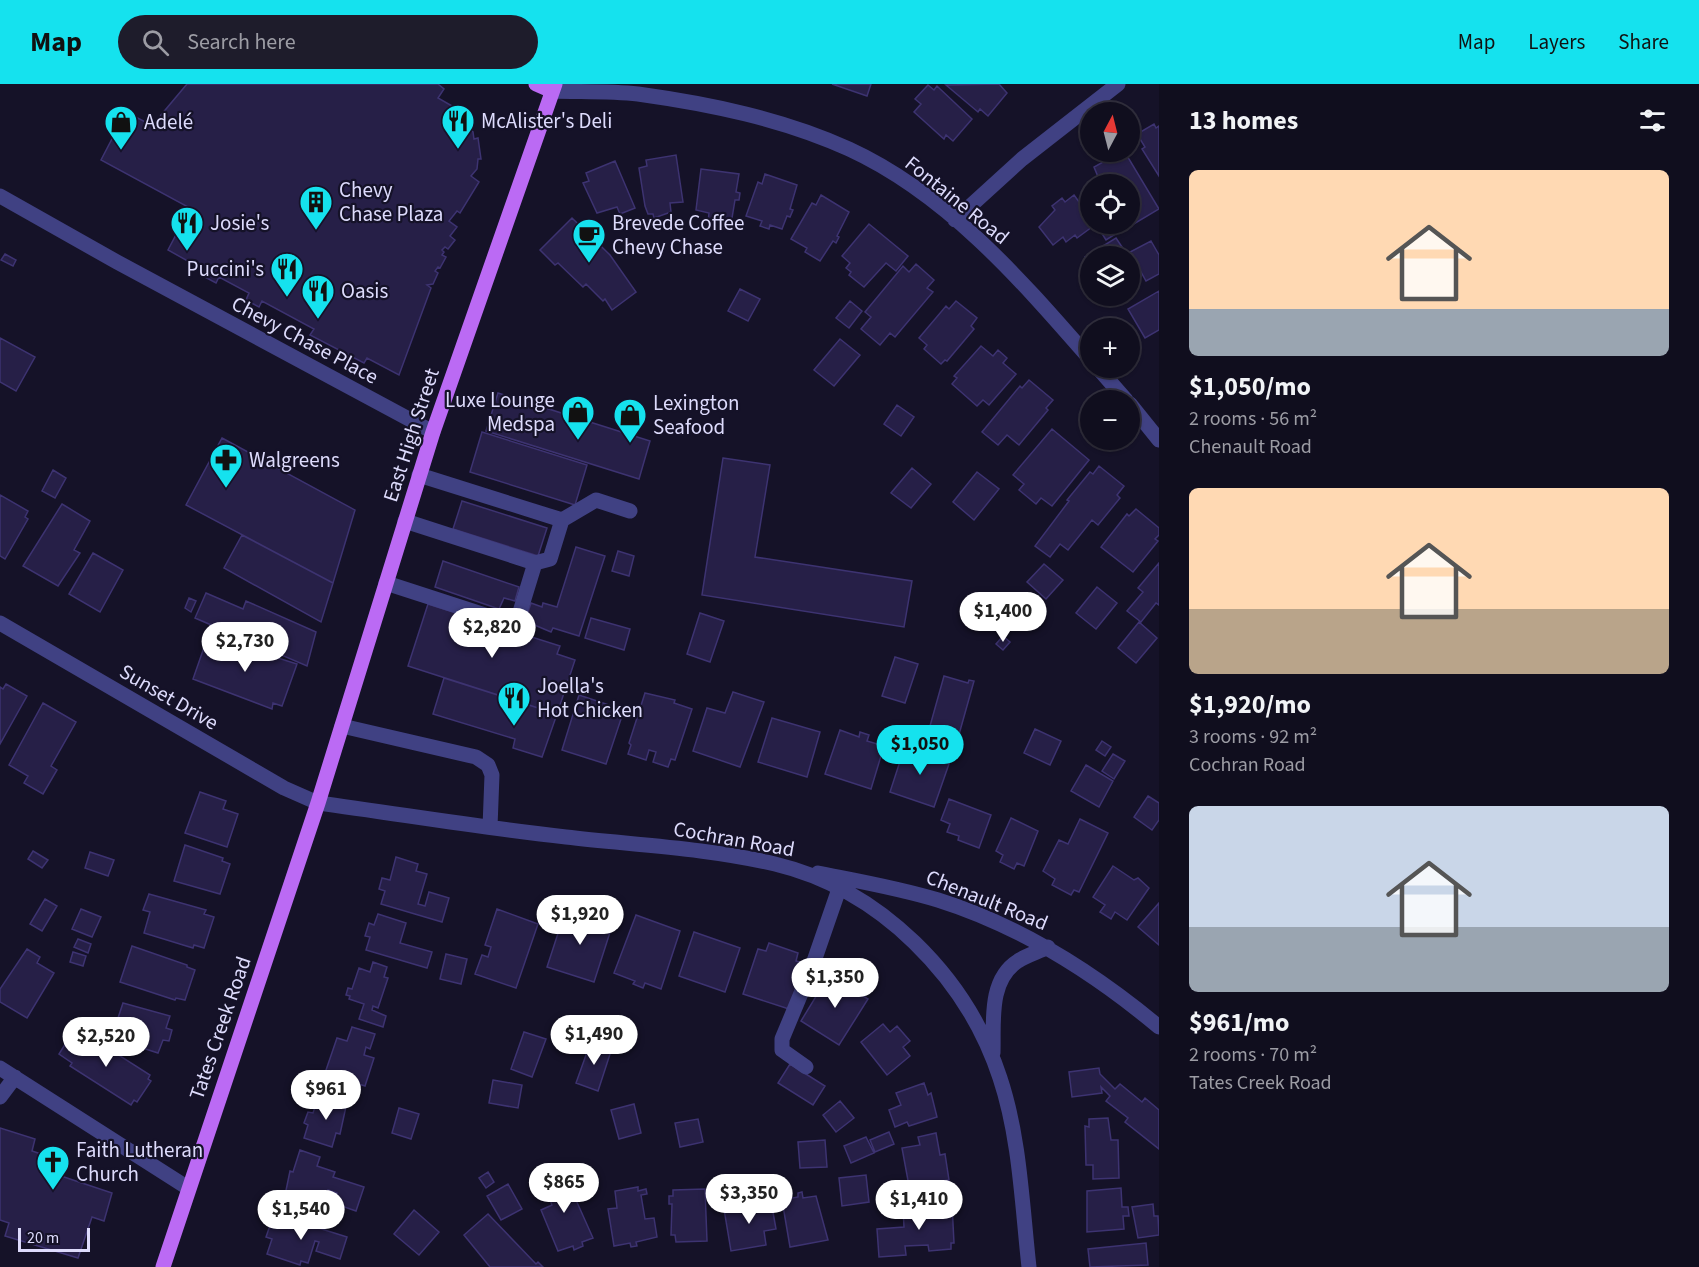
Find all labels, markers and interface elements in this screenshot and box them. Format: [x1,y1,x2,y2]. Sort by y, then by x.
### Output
search box [118,15,538,69]
text: Map [30,22,82,62]
icon: search [139,26,172,59]
text: Search here [187,26,296,58]
text: Map [1458,27,1495,57]
text: Layers [1528,27,1585,57]
text: Share [1618,27,1669,57]
north arrow [1080,102,1140,162]
map controls [1080,102,1140,450]
text: 13 homes [1189,102,1298,139]
restaurant icon: McAlister's Deli [440,103,476,150]
shop icon: Adelé [103,104,139,151]
icon: filters [1636,104,1669,137]
place label: McAlister's Deli [481,106,612,136]
place label: Adelé [144,107,193,137]
street label: Fontaine Road [898,149,1016,251]
button: locate [1080,174,1140,234]
place label: Chevy Chase Plaza [339,175,443,229]
building icon: Chevy Chase Plaza [298,184,334,231]
restaurant icon: Josie's [169,205,205,252]
place label: Josie's [210,208,270,238]
place label: Brevede Coffee Chevy Chase [612,208,744,262]
icon: home [1375,209,1483,317]
cafe icon: Brevede Coffee Chevy Chase [571,217,607,264]
button: layers [1080,246,1140,306]
restaurant icon: Puccini's [269,251,305,298]
place label: Puccini's [187,254,264,284]
restaurant icon: Oasis [300,273,336,320]
place label: Oasis [341,276,388,306]
street label: Chevy Chase Place [226,289,384,391]
button: + [1080,318,1140,378]
street label: East High Street [375,364,447,506]
text: $1,050/mo [1189,368,1311,405]
place label: Luxe Lounge Medspa [445,385,555,439]
place label: Lexington Seafood [653,388,740,442]
button: − [1080,390,1140,450]
shop icon: Luxe Lounge Medspa [560,394,596,441]
shop icon: Lexington Seafood [612,397,648,444]
text: 2 rooms · 56 m² [1189,405,1317,433]
text: Chenault Road [1189,433,1312,461]
pharmacy icon: Walgreens [208,442,244,489]
place label: Walgreens [249,445,340,475]
icon: home [1375,527,1483,635]
pin: $1,400 [954,592,1052,643]
text: $1,400 [974,597,1032,625]
pin: $2,820 [443,608,541,659]
text: $2,820 [463,613,521,641]
pin: $2,730 [196,622,294,673]
text: $2,730 [216,627,274,655]
street label: Sunset Drive [114,657,224,737]
place label: Joella's Hot Chicken [537,671,643,725]
restaurant icon: Joella's Hot Chicken [496,680,532,727]
text: $1,920/mo [1189,686,1311,723]
text: 3 rooms · 92 m² [1189,723,1317,751]
pin: $1,050 [871,725,969,776]
text: $1,050 [891,730,949,758]
text: Cochran Road [1189,751,1306,779]
street label: Cochran Road [671,814,797,864]
icon: home [1375,845,1483,953]
street label: Chenault Road [922,862,1052,938]
pin: $1,920 [531,895,629,946]
text: $1,920 [551,900,609,928]
street label: Tates Creek Road [181,952,259,1104]
pin: $1,350 [786,958,884,1009]
text: $1,350 [806,963,864,991]
text: $961/mo [1189,1004,1289,1041]
pin: $1,490 [545,1015,643,1066]
pin: $2,520 [57,1017,155,1068]
text: $1,490 [565,1020,623,1048]
text: $2,520 [77,1022,135,1050]
text: 2 rooms · 70 m² [1189,1041,1317,1069]
text: Tates Creek Road [1189,1069,1332,1097]
pin: $961 [290,1070,362,1121]
text: $961 [305,1075,347,1103]
place label: Faith Lutheran Church [76,1135,203,1189]
church icon: Faith Lutheran Church [35,1144,71,1191]
pin: $865 [528,1163,600,1214]
text: $865 [543,1168,585,1196]
pin: $3,350 [700,1174,798,1225]
text: $3,350 [720,1179,778,1207]
pin: $1,410 [870,1180,968,1231]
text: $1,410 [890,1185,948,1213]
pin: $1,540 [252,1190,350,1241]
text: $1,540 [272,1195,330,1223]
scale bar [18,1225,90,1252]
text: 20 m [27,1227,59,1249]

